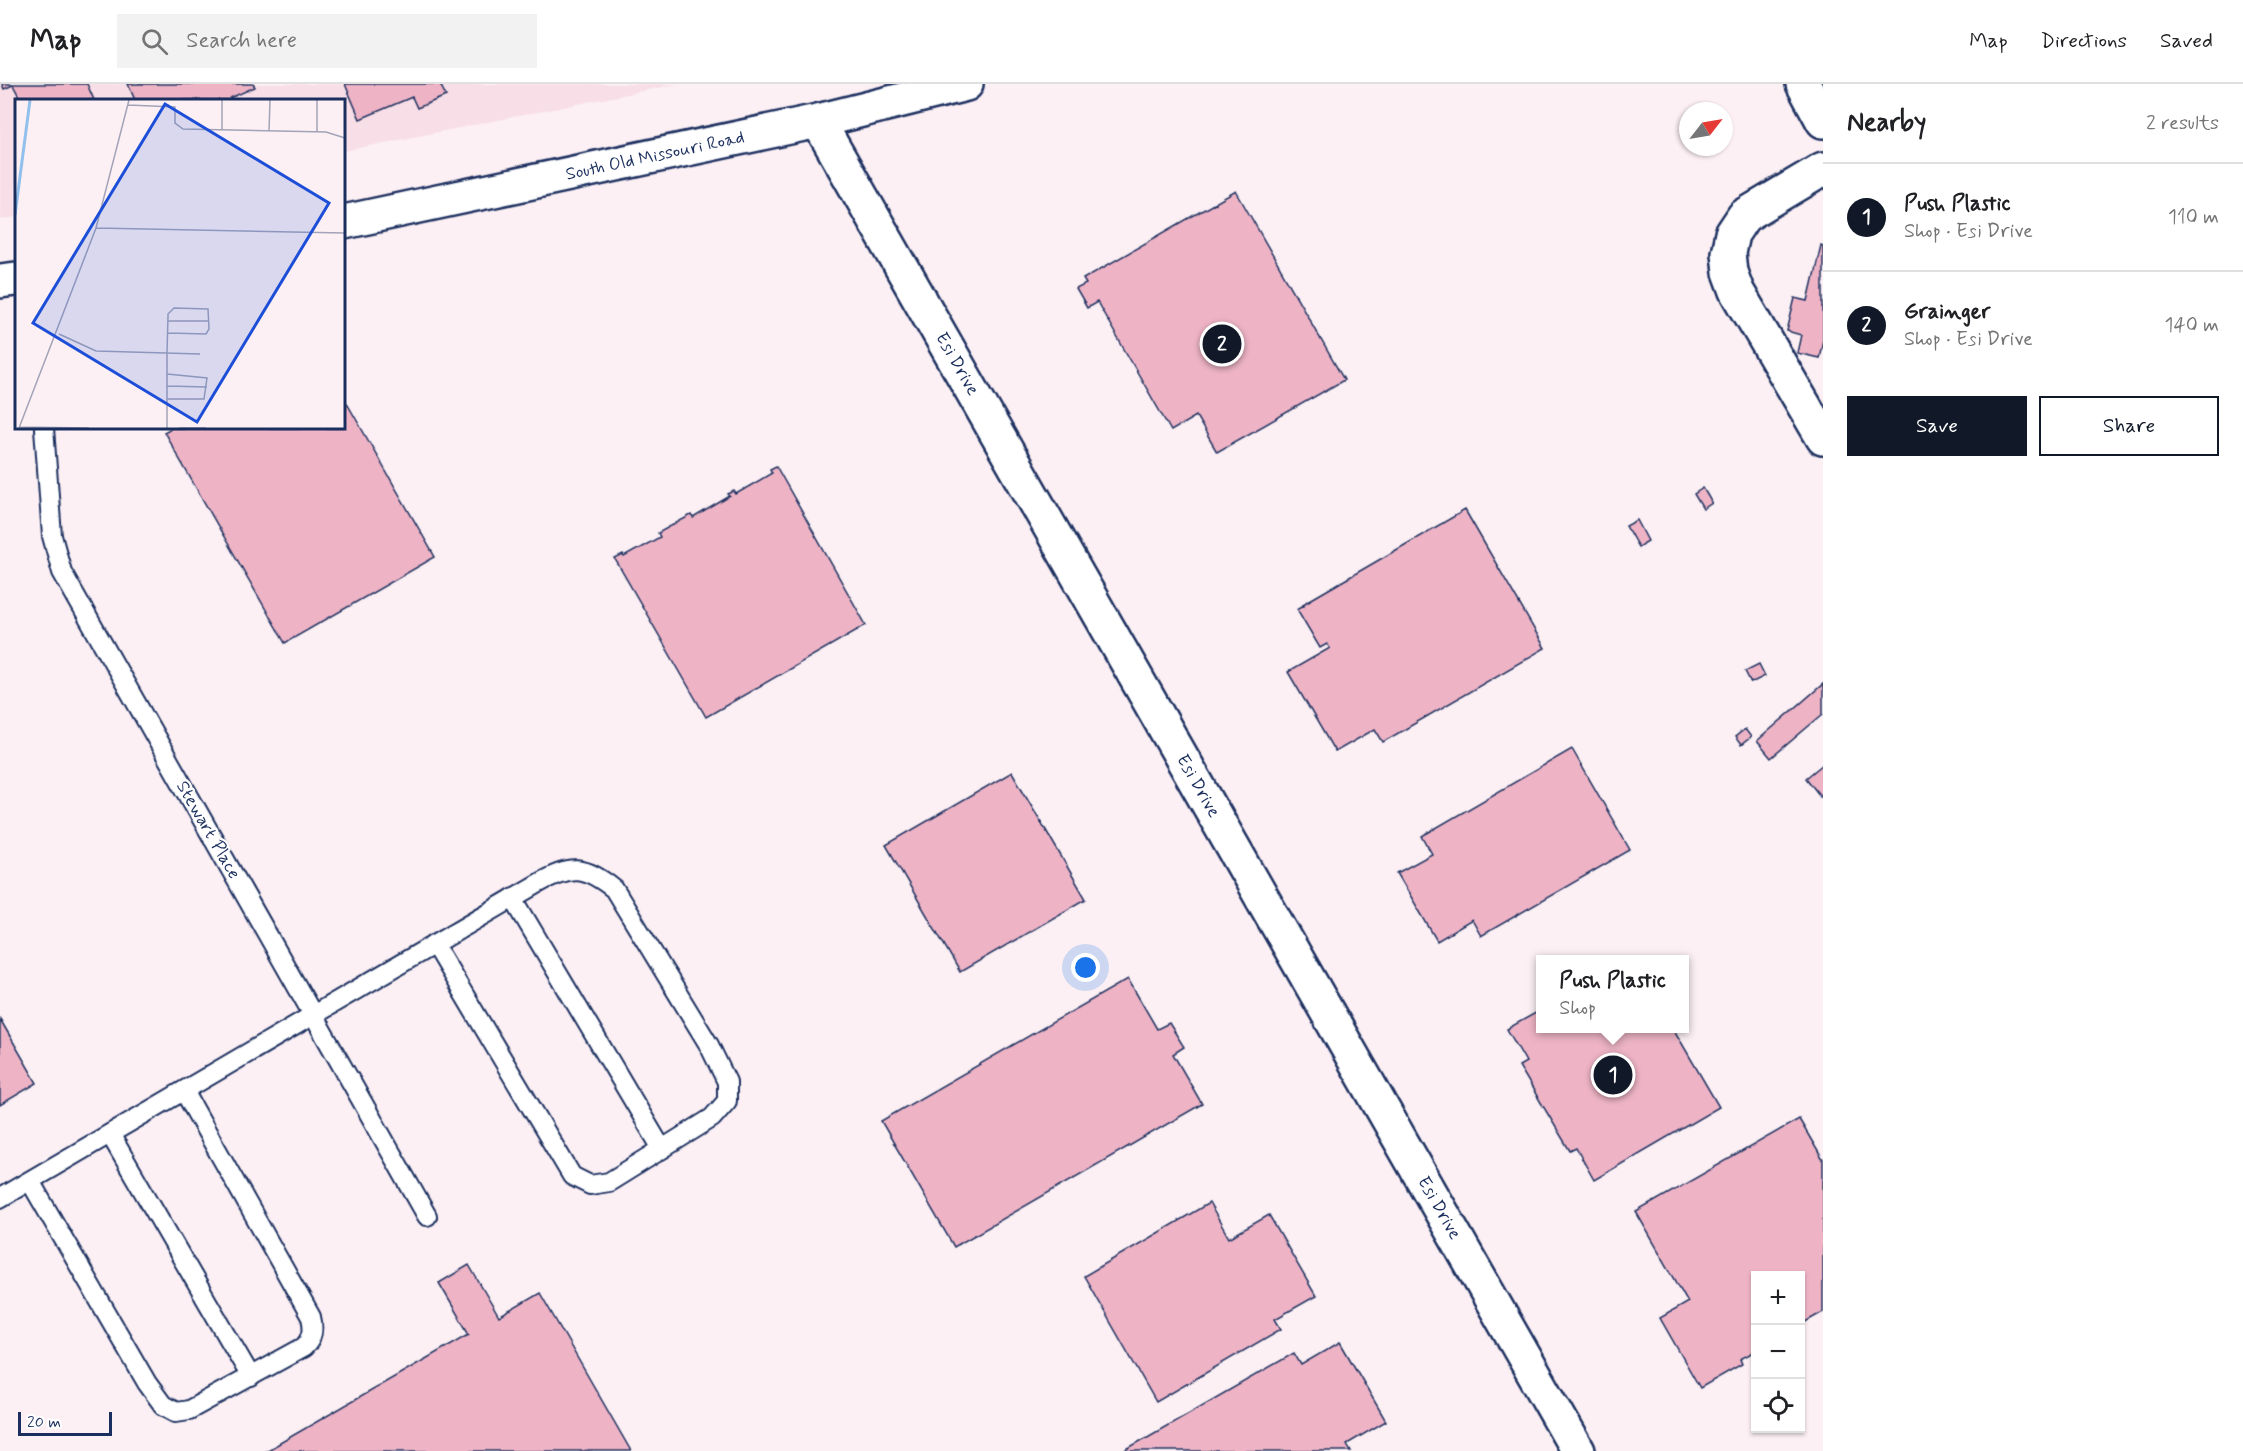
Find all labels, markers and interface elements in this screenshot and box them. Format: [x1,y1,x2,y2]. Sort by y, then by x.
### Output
search box [117,14,537,68]
text: Map [30,23,81,60]
icon: search [138,25,171,58]
text: Search here [186,27,297,55]
text: Map [1969,27,2008,55]
text: Directions [2041,27,2127,55]
text: Saved [2160,27,2213,55]
inset map [15,99,345,429]
north arrow [1679,102,1733,156]
text: Nearby [1847,106,1926,140]
text: 2 results [2146,110,2219,137]
street label: South Old Missouri Road [564,125,746,187]
text: Push Plastic [1904,190,2010,218]
text: 1 [1862,204,1871,231]
text: 110 m [2168,204,2219,231]
text: Shop · Esi Drive [1904,218,2033,245]
text: Grainger [1904,298,1990,326]
text: 2 [1862,312,1871,339]
text: 140 m [2165,312,2219,339]
pin: 2 [1202,322,1242,366]
text: Shop · Esi Drive [1904,326,2033,353]
street label: Esi Drive [929,328,985,400]
button: Save [1847,396,2027,456]
button: Share [2039,396,2219,456]
street label: Esi Drive [1170,750,1226,822]
street label: Stewart Place [170,777,246,883]
your location [1071,953,1100,982]
popup [1536,955,1689,1033]
text: Push Plastic [1559,967,1666,995]
text: Shop [1559,995,1596,1022]
pin: 1 [1594,1052,1632,1098]
street label: Esi Drive [1411,1172,1467,1244]
map controls [1751,1271,1805,1433]
button: + [1751,1271,1805,1325]
button: − [1751,1325,1805,1379]
button: locate [1751,1379,1805,1433]
scale bar [18,1409,112,1436]
text: 20 m [27,1412,61,1433]

